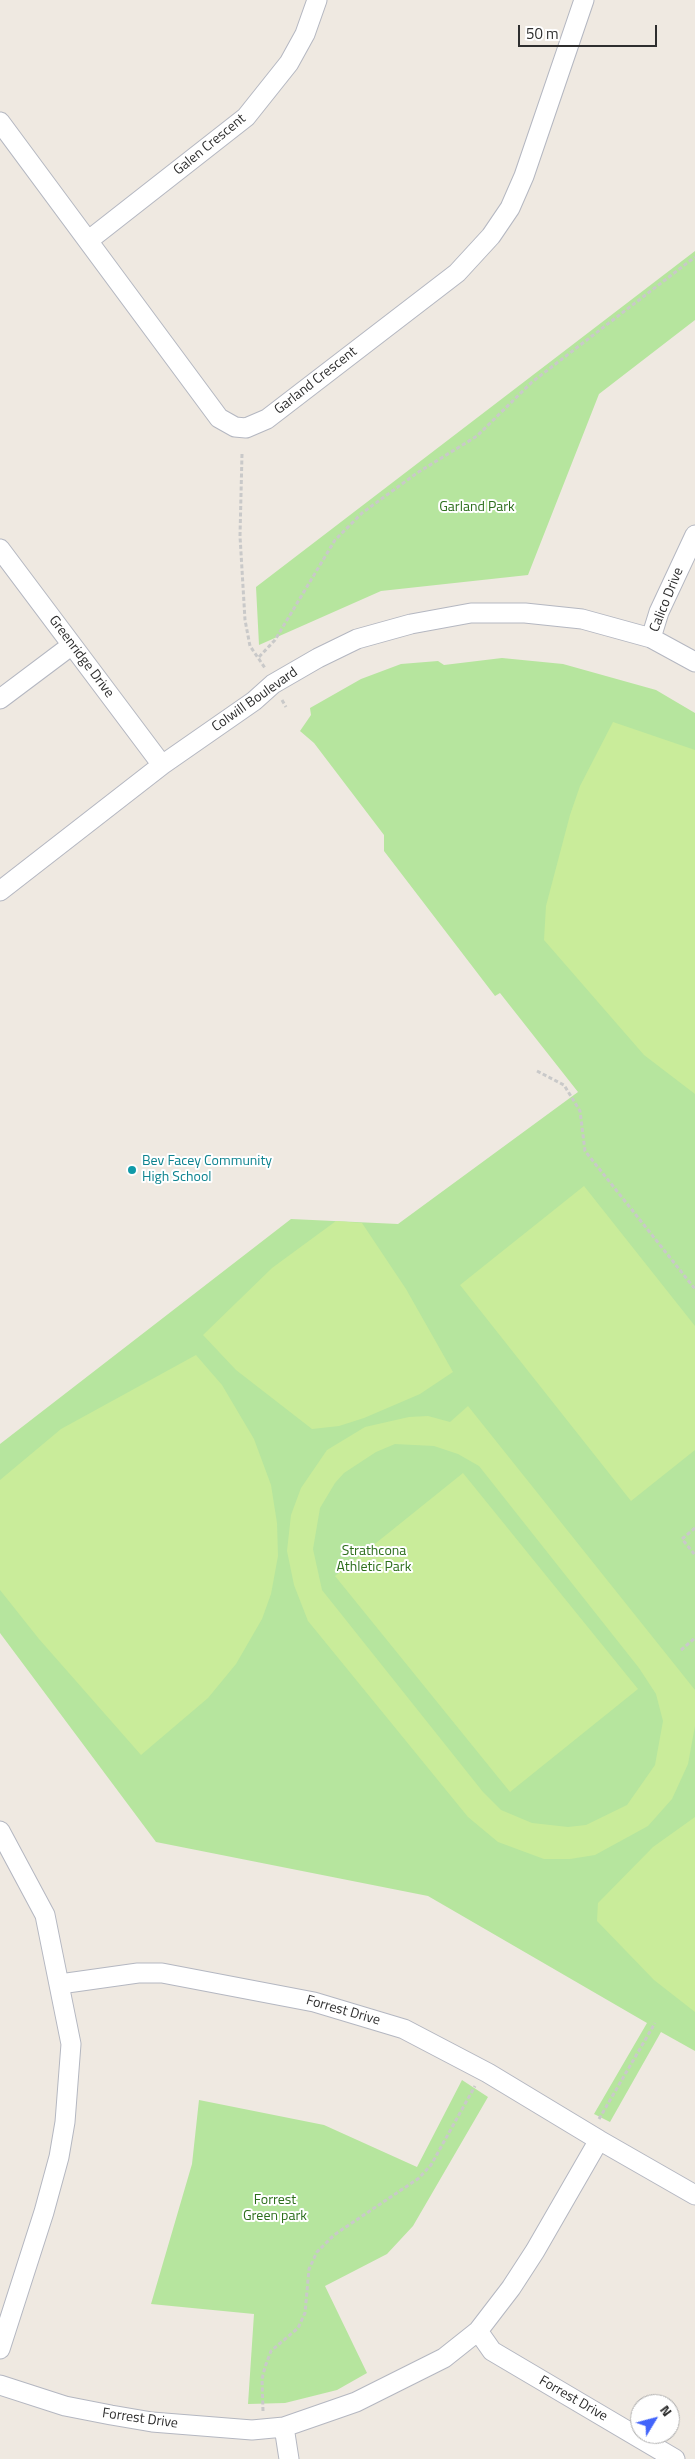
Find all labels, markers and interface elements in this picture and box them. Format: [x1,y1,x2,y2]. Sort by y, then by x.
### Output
scale bar [520,15,659,47]
text: 50 m [526,22,559,45]
street label: Galen Crescent [171,111,249,179]
street label: Garland Crescent [271,344,361,418]
park label: Garland Park [439,500,515,516]
street label: Calico Drive [646,565,688,635]
street label: Greenridge Drive [45,613,117,701]
street label: Colwill Boulevard [209,664,301,736]
place label: Bev Facey Community High School [142,1154,272,1186]
marker: Bev Facey Community High School [126,1164,138,1176]
park label: Strathcona Athletic Park [337,1544,411,1576]
street label: Forrest Drive [304,1992,382,2030]
park label: Forrest Green park [243,2193,307,2226]
street label: Forrest Drive [536,2373,610,2425]
north arrow [630,2394,680,2444]
text: N [655,2400,678,2420]
street label: Forrest Drive [101,2405,179,2433]

